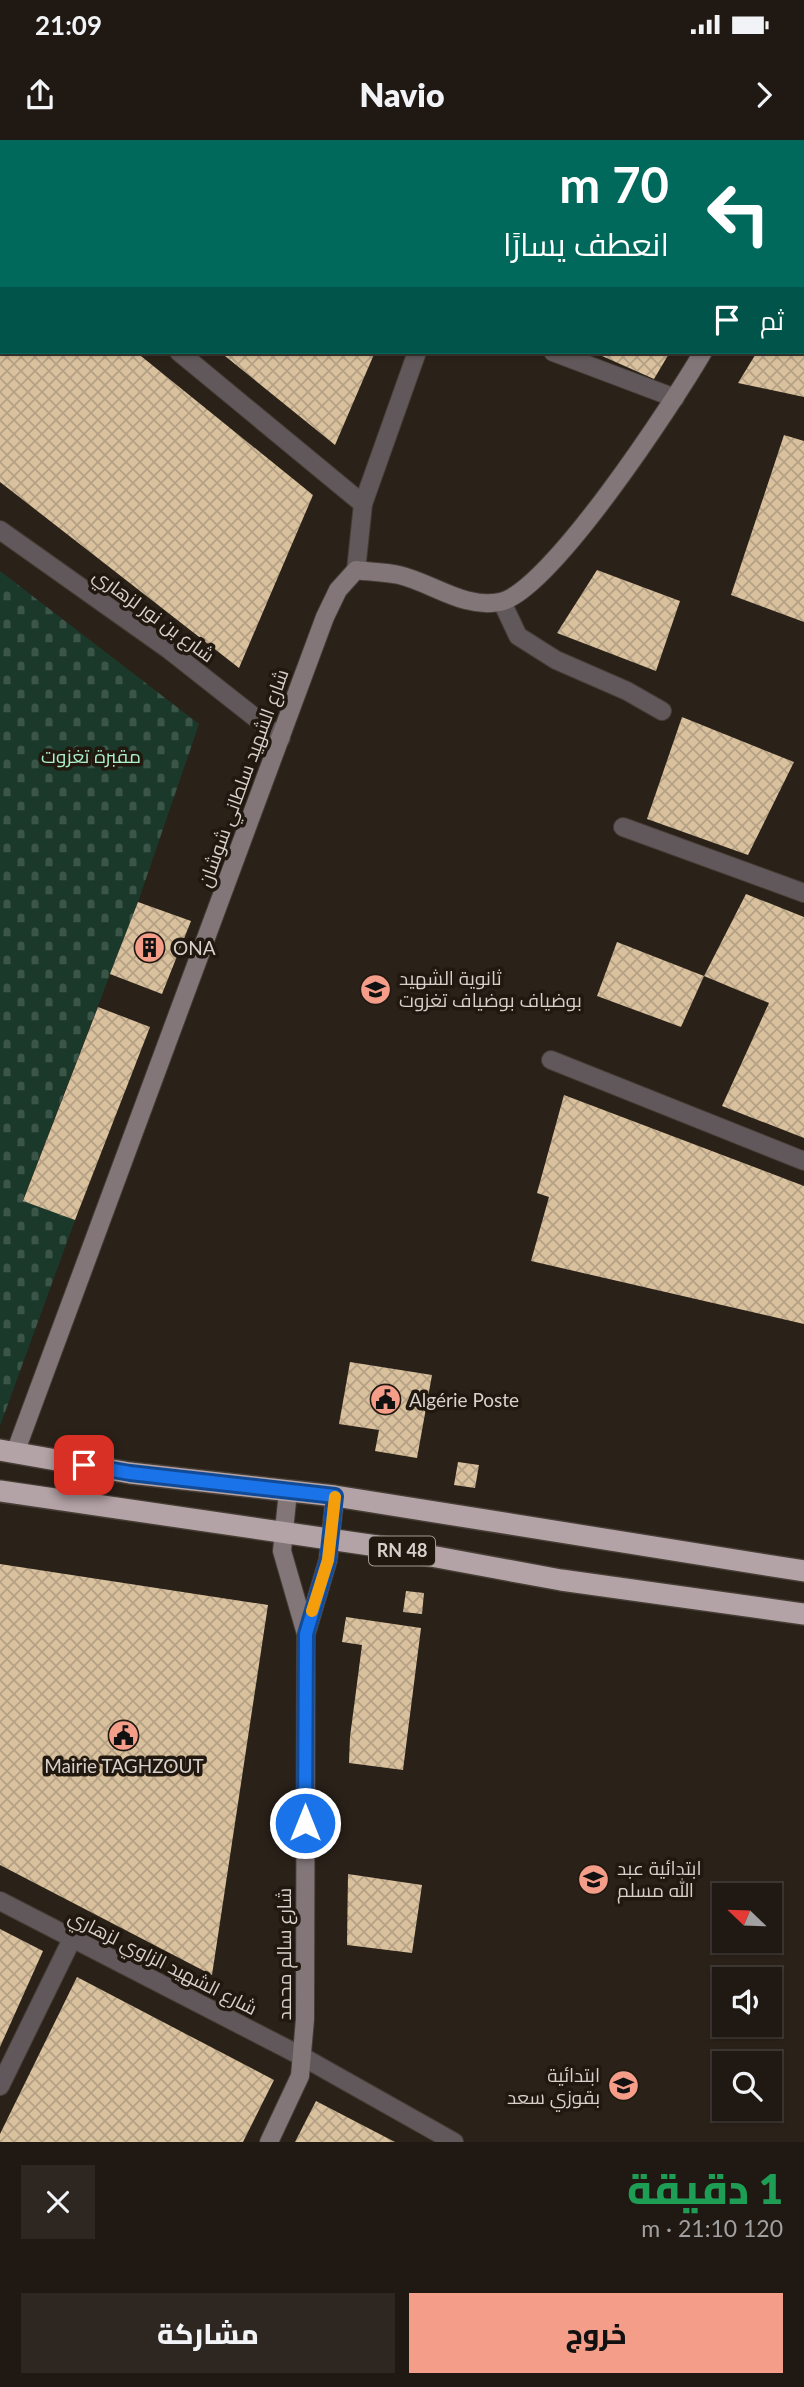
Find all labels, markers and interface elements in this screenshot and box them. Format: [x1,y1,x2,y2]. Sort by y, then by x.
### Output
text: 21:09 [35,9,102,41]
text: Navio [360,75,445,114]
icon: share [21,76,59,114]
icon: forward [745,76,783,114]
text: 70 m [559,155,669,213]
icon: left [693,168,784,259]
text: انعطف يسارًا [503,224,669,263]
icon: arrive [708,301,746,339]
text: ثم [760,304,784,336]
street label: شارع بن نور لزهاري [87,563,219,670]
street label: شارع الشهيد سلطاني شوشان [192,666,296,891]
park label: مقبرة تغزوت [41,744,141,768]
building icon: ONA [133,931,167,965]
place label: ONA [173,936,216,959]
place label: ثانوية الشهيد بوضياف بوضياف تغزوت [399,966,582,1012]
school or university icon: ثانوية الشهيد بوضياف بوضياف تغزوت [359,972,393,1006]
public building icon: Algérie Poste [369,1383,403,1417]
place label: Algérie Poste [409,1388,519,1411]
pin [54,1435,114,1495]
icon: arrive [65,1446,103,1484]
road number: RN 48 [369,1536,435,1566]
public building icon: Mairie TAGHZOUT [107,1718,141,1752]
place label: Mairie TAGHZOUT [44,1754,204,1777]
position arrow [268,1786,342,1860]
place label: ابتدائية عبد الله مسلم [617,1856,702,1904]
school or university icon: ابتدائية عبد الله مسلم [577,1862,611,1896]
north arrow [712,1883,782,1953]
map controls [712,1883,782,2121]
street label: شارع سالم محمد [272,1888,298,2020]
street label: شارع الشهيد الزاوي لزهاري [63,1904,261,2023]
button: sound [712,1967,782,2037]
button: search [712,2051,782,2121]
place label: ابتدائية بقوزي سعد [507,2063,600,2112]
school or university icon: ابتدائية بقوزي سعد [606,2069,640,2103]
text: 1 دقيقة [627,2163,783,2213]
button: close [21,2165,95,2239]
text: 120 m · 21:10 [641,2214,783,2242]
button: مشاركة [21,2293,395,2373]
button: خروج [409,2293,783,2373]

